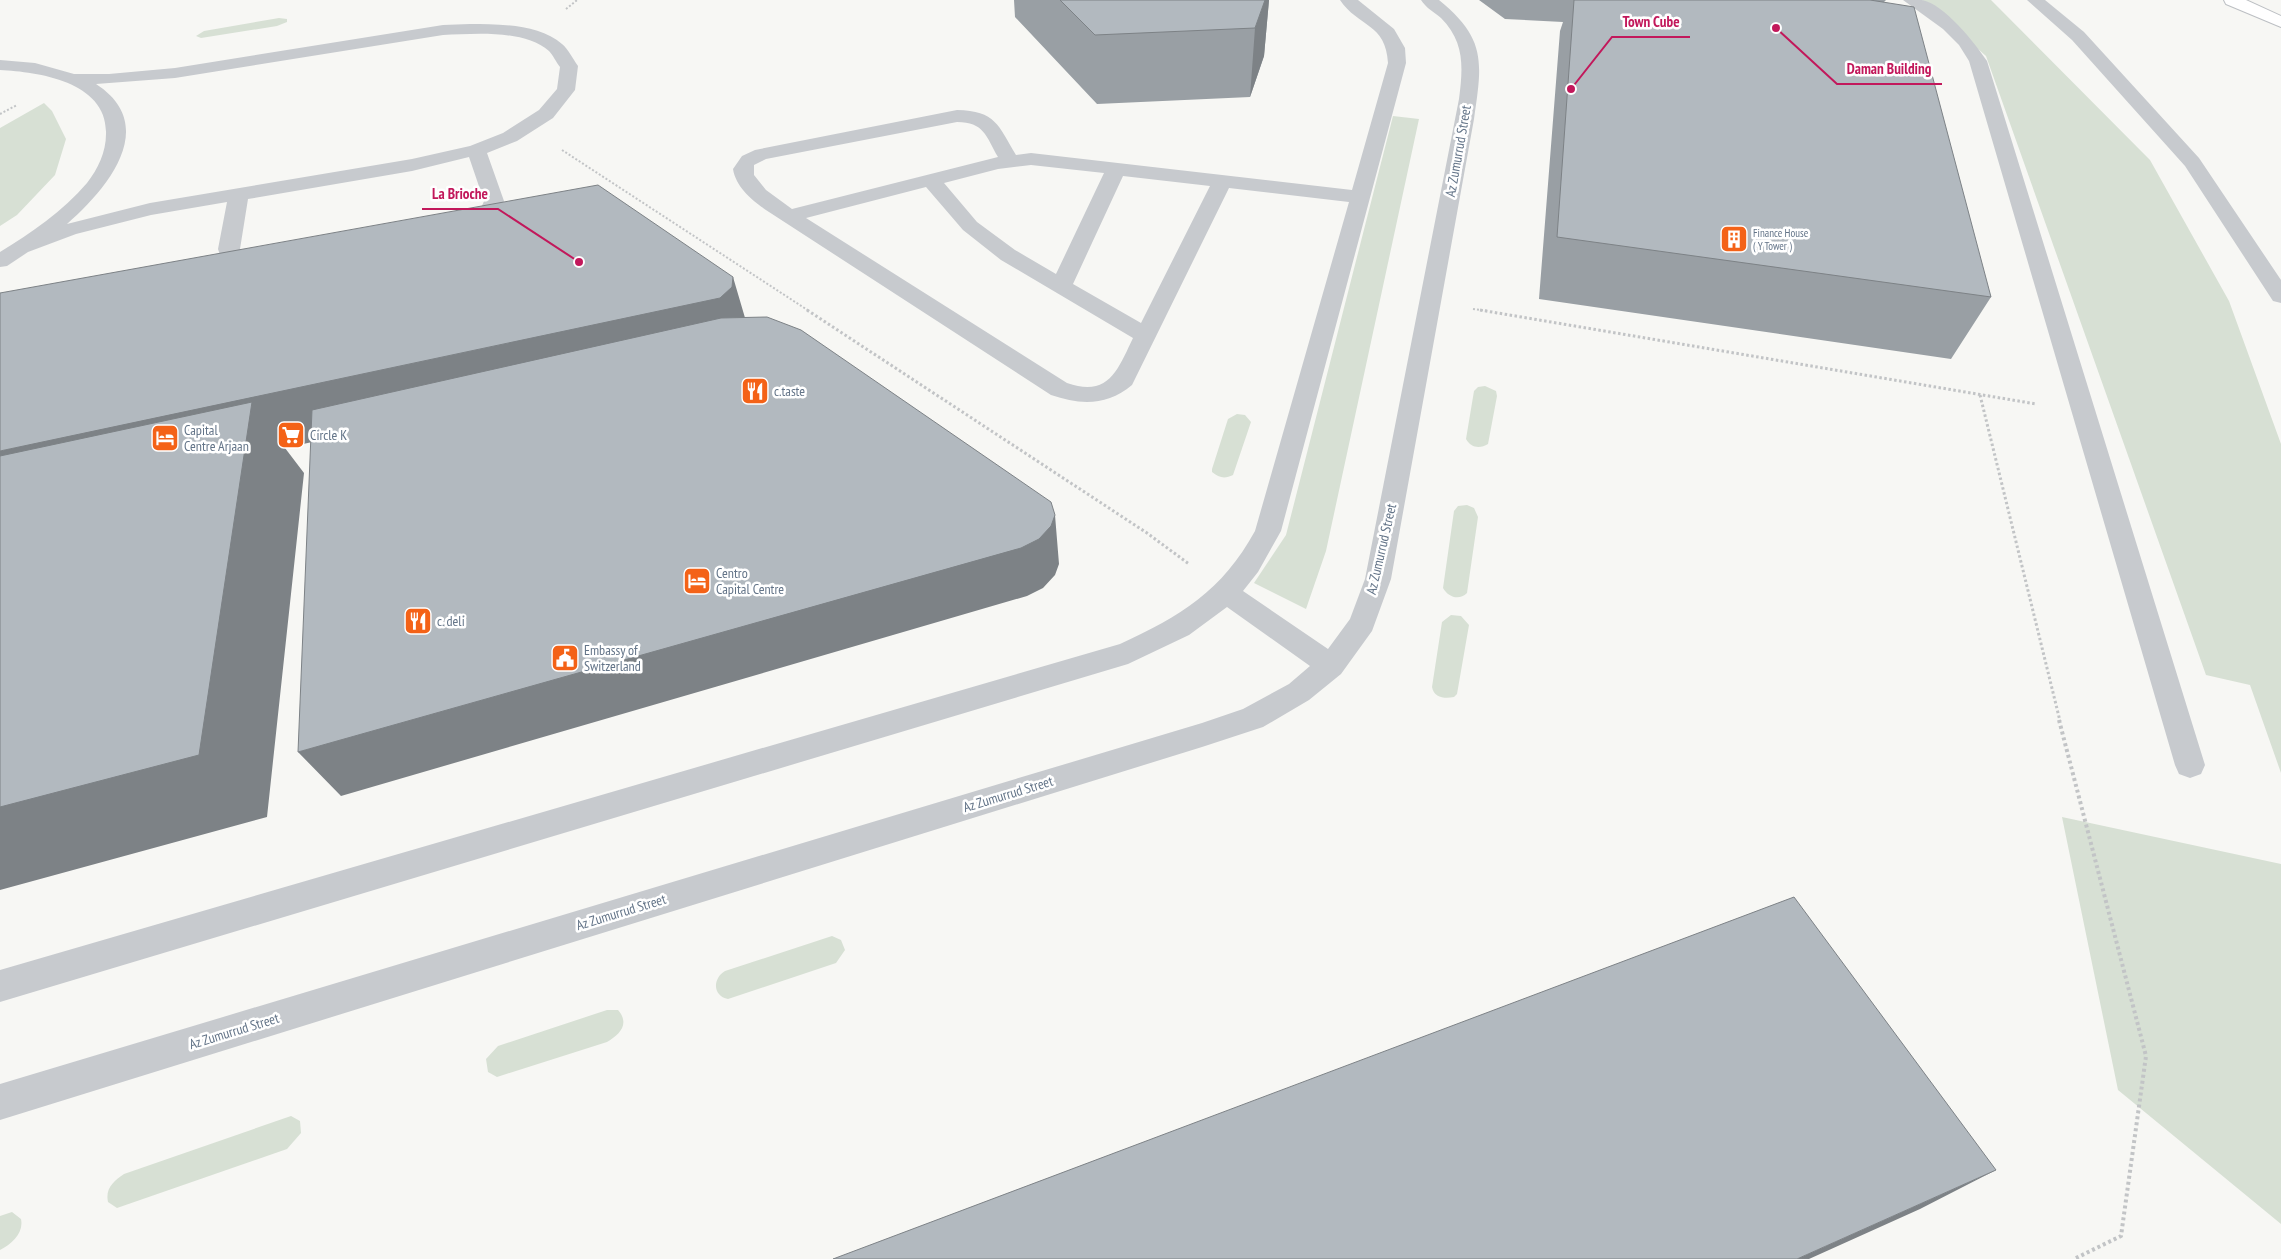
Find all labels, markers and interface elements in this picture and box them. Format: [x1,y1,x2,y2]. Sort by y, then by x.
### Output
callout: Town Cube [1612,7,1690,37]
text: Town Cube [1622,12,1680,31]
callout: Daman Building [1837,54,1942,84]
text: Daman Building [1847,59,1932,78]
street label: Az Zumurrud Street [1441,104,1475,198]
callout: La Brioche [422,179,498,209]
text: La Brioche [432,184,488,203]
building icon: Finance House ( Y Tower ) [1719,224,1749,254]
place label: Finance House ( Y Tower ) [1753,226,1809,253]
restaurant icon: c.taste [740,376,770,406]
place label: c.taste [774,382,805,400]
supermarket icon: Circle K [276,420,306,450]
place label: Capital Centre Arjaan [184,421,249,455]
hotel icon: Capital Centre Arjaan [150,423,180,453]
place label: Circle K [310,426,347,444]
street label: Az Zumurrud Street [1362,502,1400,596]
place label: Centro Capital Centre [716,564,784,598]
hotel icon: Centro Capital Centre [682,566,712,596]
restaurant icon: c. deli [403,606,433,636]
place label: c. deli [437,612,465,630]
place label: Embassy of Switzerland [584,641,641,675]
public building icon: Embassy of Switzerland [550,643,580,673]
street label: Az Zumurrud Street [961,772,1055,816]
street label: Az Zumurrud Street [574,890,668,934]
street label: Az Zumurrud Street [187,1009,281,1053]

